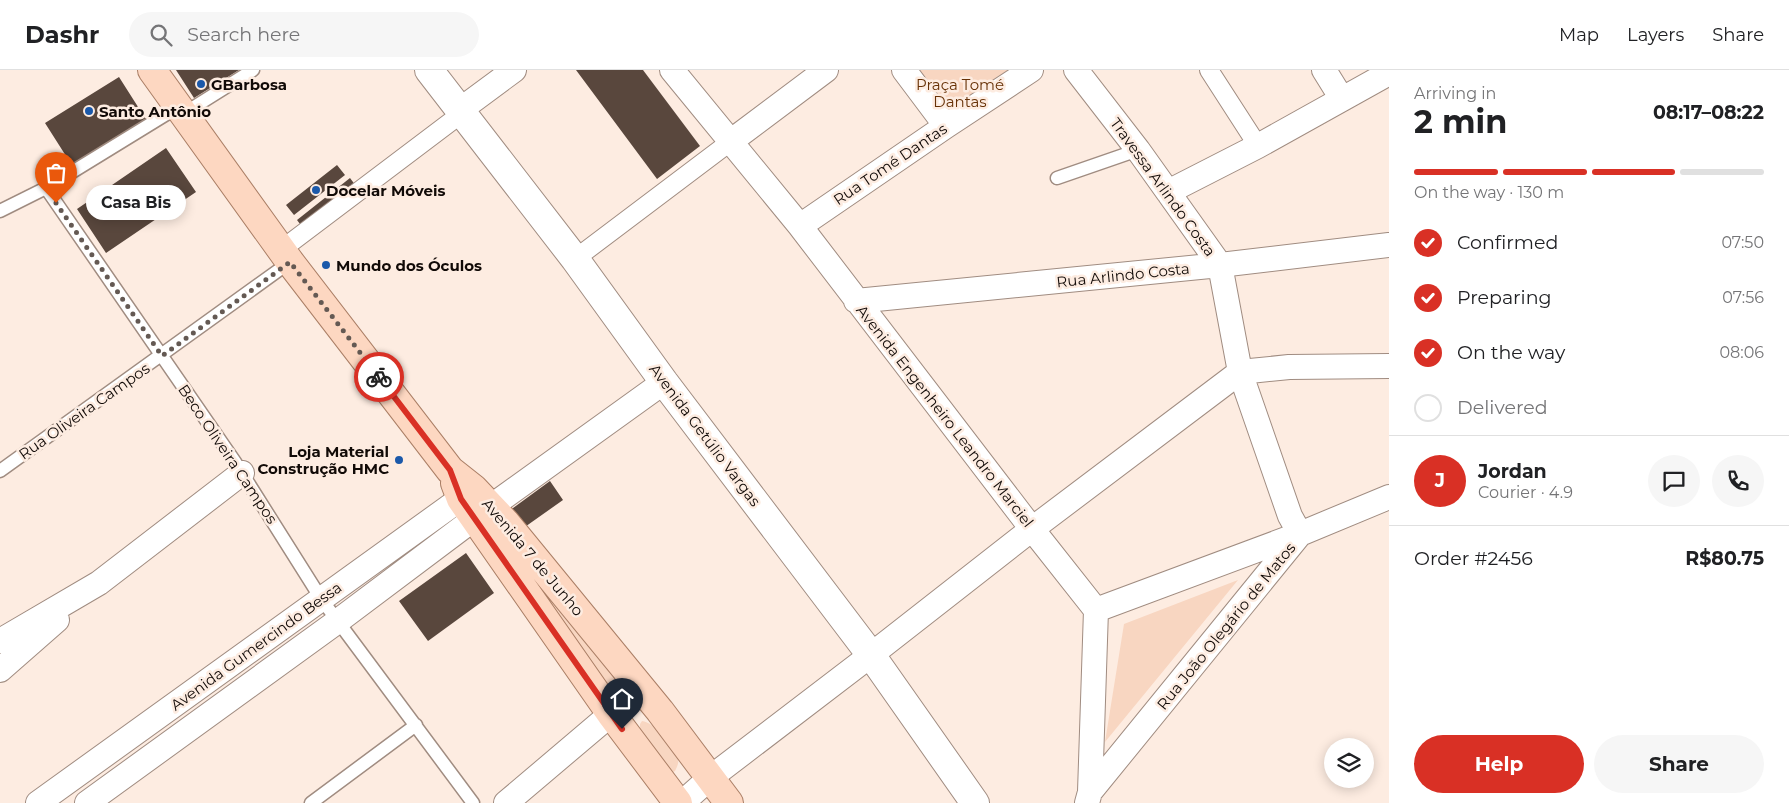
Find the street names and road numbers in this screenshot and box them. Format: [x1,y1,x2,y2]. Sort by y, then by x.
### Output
street label: Travessa Arlindo Costa [1106,114,1220,260]
street label: Rua Tomé Dantas [829,119,951,209]
street label: Rua Arlindo Costa [1056,259,1190,291]
street label: Avenida Engenheiro Leandro Marciel [852,301,1038,531]
street label: Rua Oliveira Campos [15,359,153,463]
street label: Avenida Getúlio Vargas [645,360,765,510]
street label: Beco Oliveira Campos [174,381,282,527]
street label: Avenida 7 de Junho [478,494,588,620]
street label: Rua João Olegário de Matos [1153,539,1299,713]
street label: Avenida Gumercindo Bessa [167,578,345,714]

